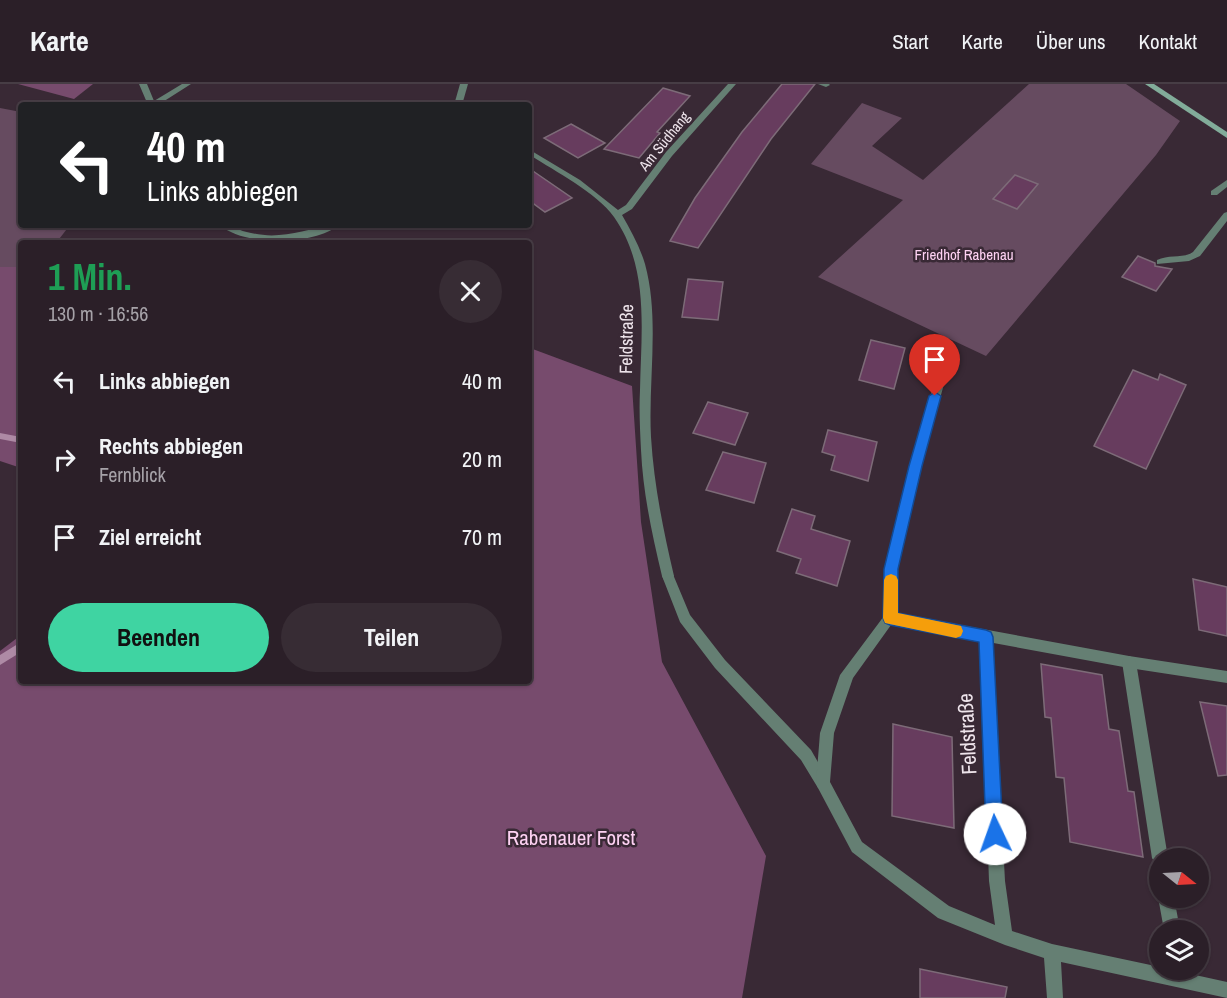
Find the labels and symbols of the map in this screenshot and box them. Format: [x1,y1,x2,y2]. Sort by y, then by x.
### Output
street label: Am Südhang [633,107,695,176]
park label: Friedhof Rabenau [914,244,1014,265]
street label: Feldstraße [613,304,639,374]
pin [909,334,960,396]
street label: Feldstraße [950,693,984,775]
position arrow [963,802,1027,866]
park label: Rabenauer Forst [507,823,635,852]
north arrow [1149,848,1209,908]

